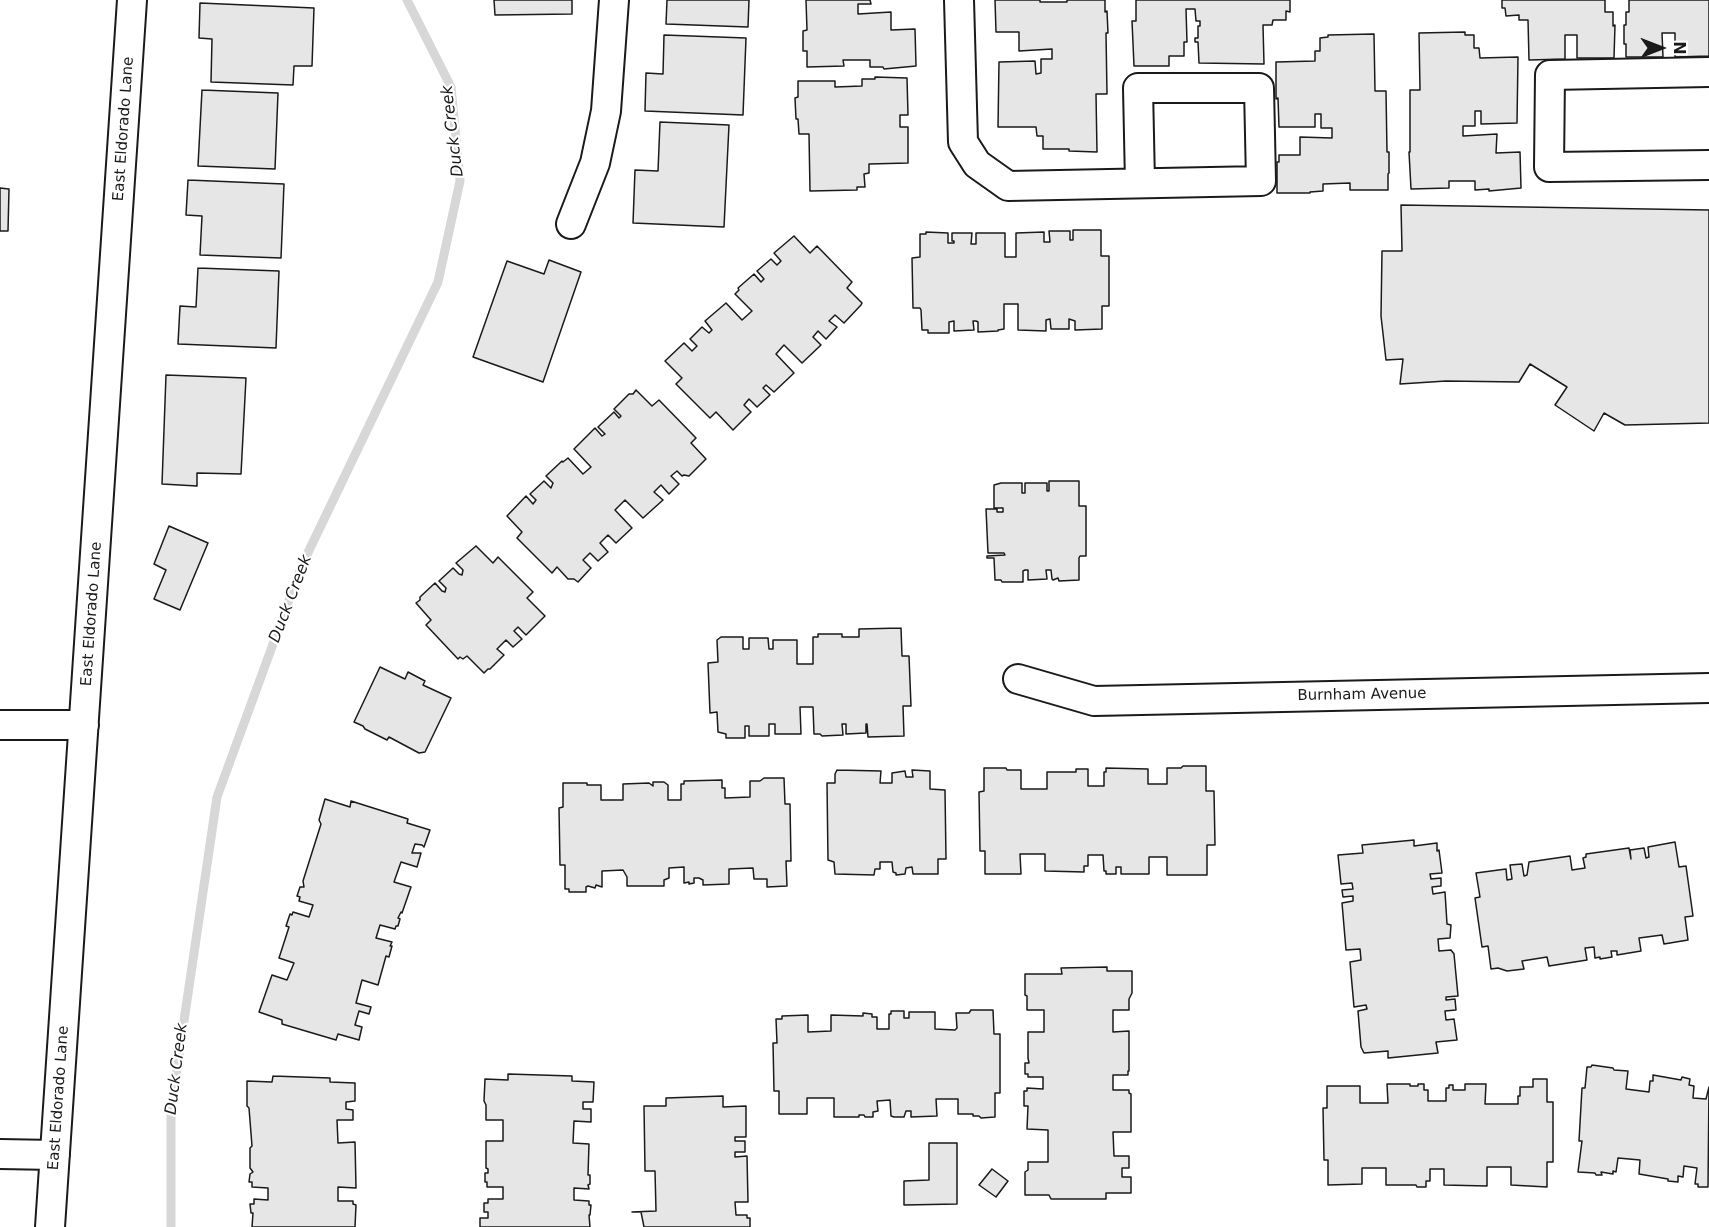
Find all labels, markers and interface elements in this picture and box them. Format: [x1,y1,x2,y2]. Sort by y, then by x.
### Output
north arrow [1631,18,1691,78]
text: N [1670,41,1689,55]
street label: East Eldorado Lane [110,56,138,202]
water label: Duck Creek [438,84,468,178]
street label: East Eldorado Lane [78,541,106,687]
water label: Duck Creek [265,552,317,646]
street label: Burnham Avenue [1297,685,1427,705]
water label: Duck Creek [162,1022,192,1116]
street label: East Eldorado Lane [45,1025,73,1171]

